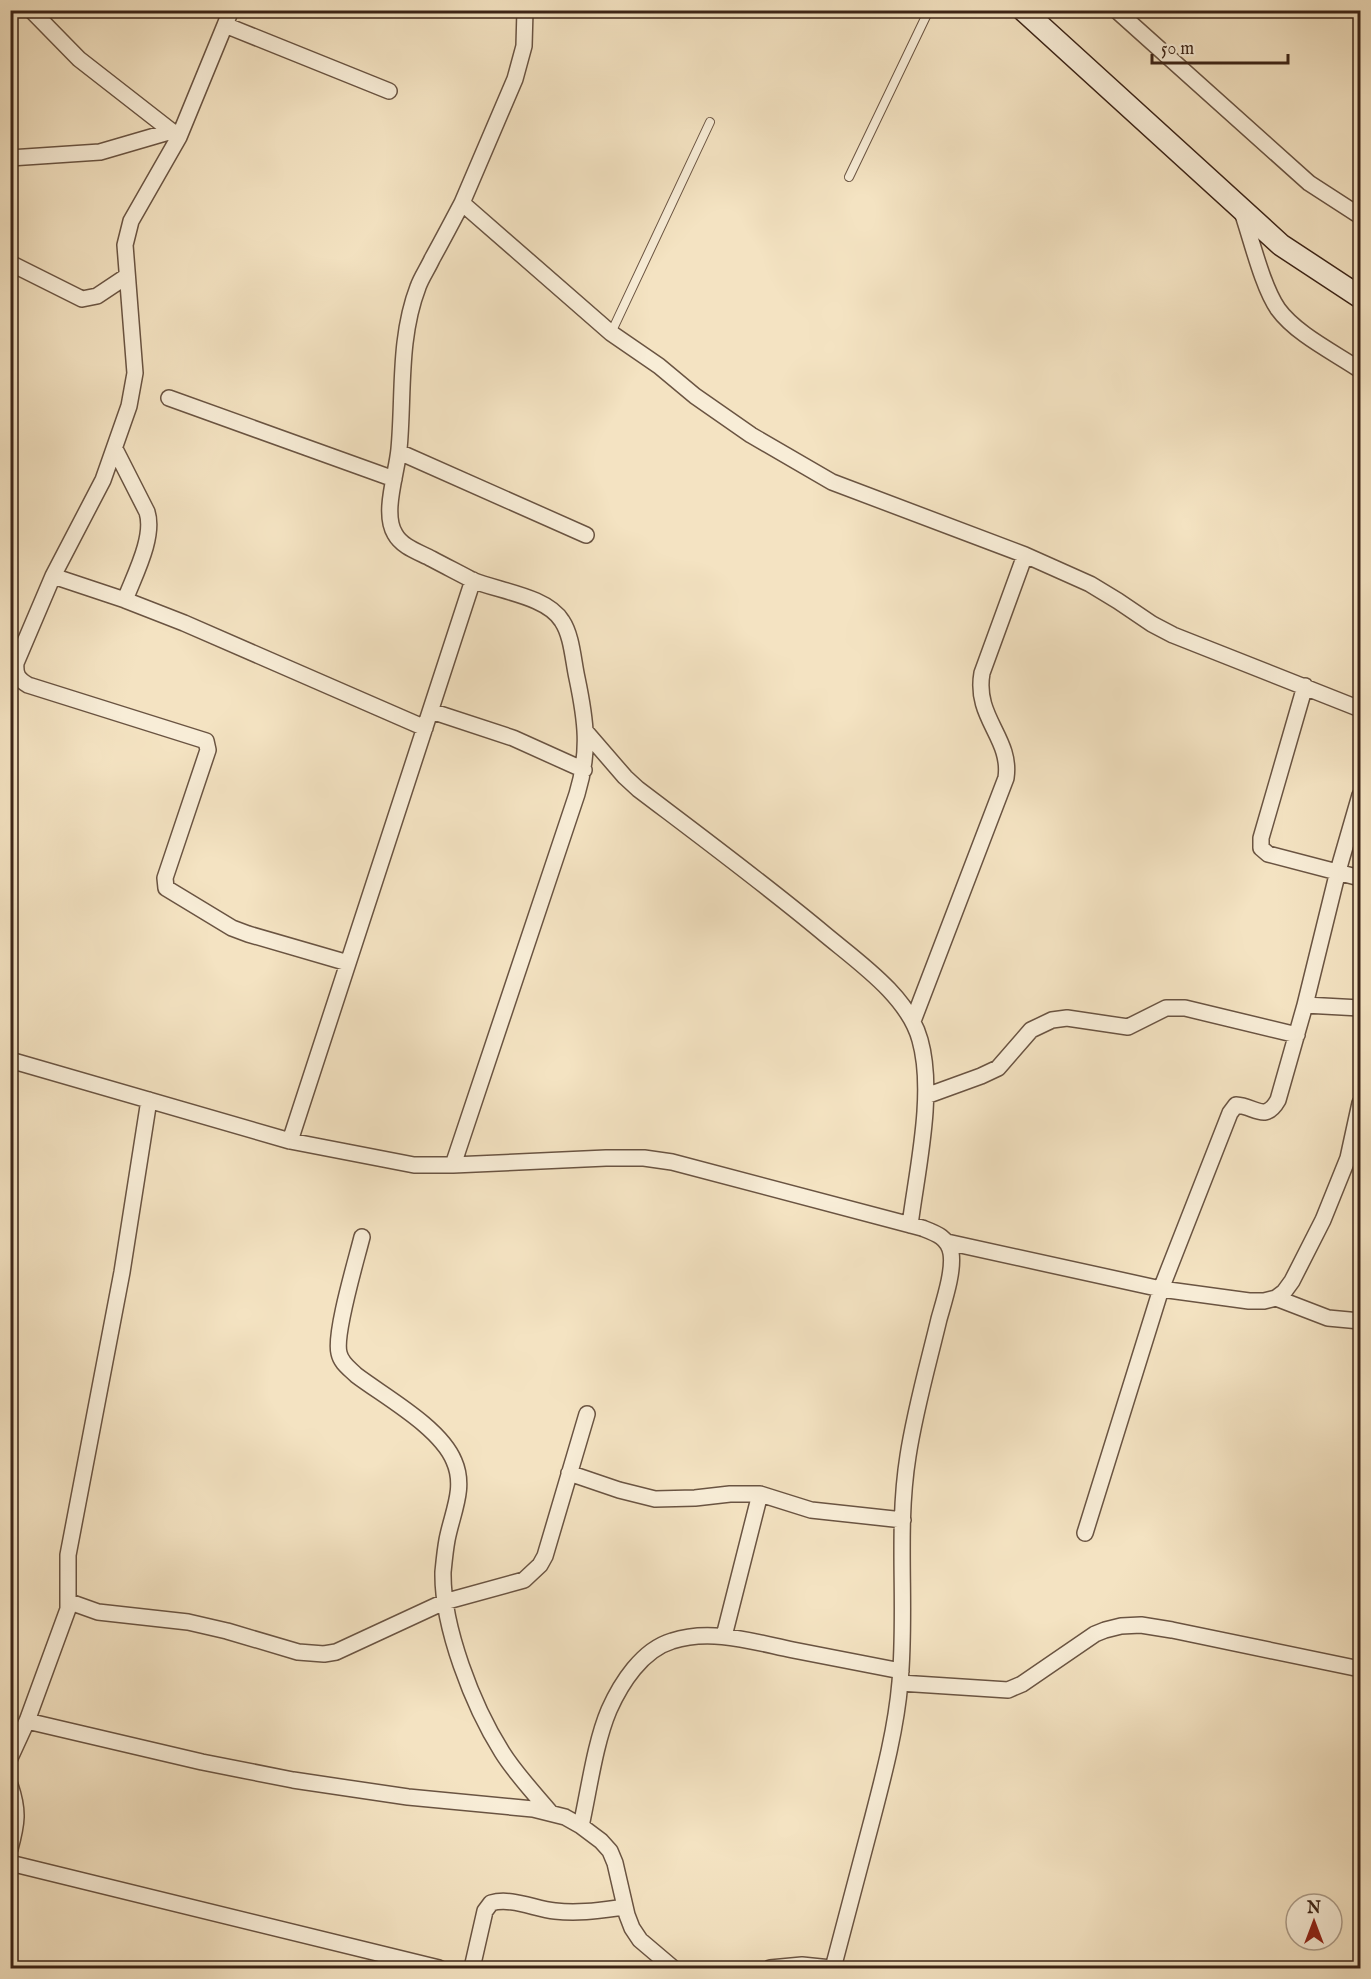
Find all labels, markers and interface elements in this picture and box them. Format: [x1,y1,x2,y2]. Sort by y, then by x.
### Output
scale bar [1152,27,1288,65]
text: 50 m [1161,38,1194,61]
north arrow [1284,1892,1344,1952]
text: N [1306,1899,1321,1919]

